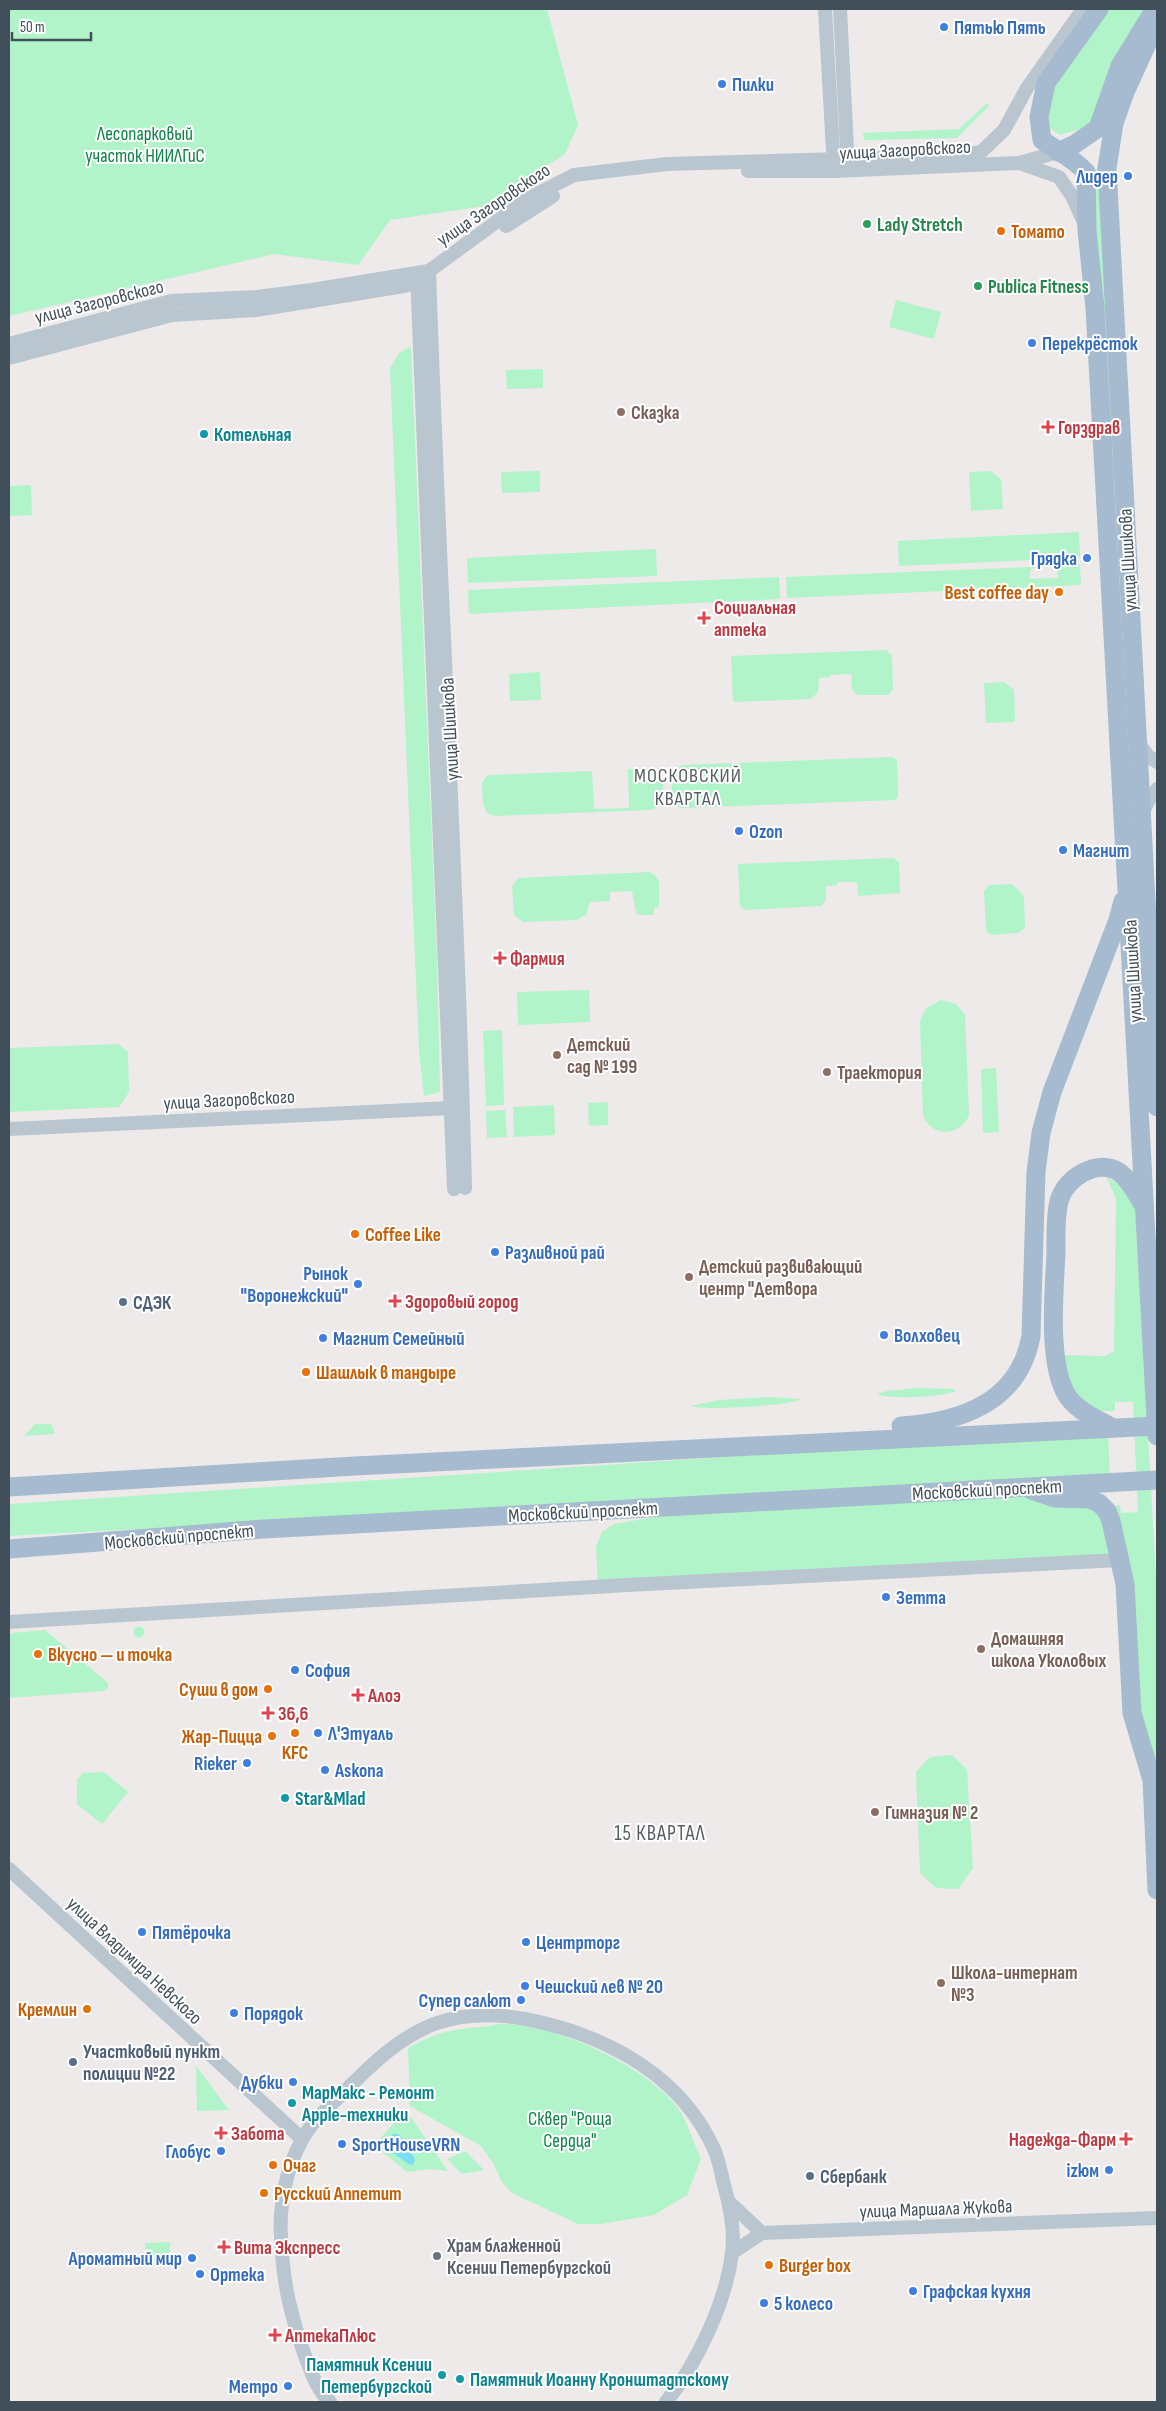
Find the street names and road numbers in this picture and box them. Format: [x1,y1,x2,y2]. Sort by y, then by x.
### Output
street label: улица Загоровского [839,136,971,165]
street label: улица Загоровского [433,159,555,252]
street label: улица Загоровского [33,275,166,330]
street label: улица Шишкова [1114,508,1143,612]
street label: улица Шишкова [436,677,465,781]
street label: улица Шишкова [1119,919,1148,1023]
street label: улица Загоровского [163,1086,295,1115]
street label: Московский проспект [912,1475,1062,1506]
street label: Московский проспект [508,1497,658,1528]
street label: Московский проспект [104,1520,255,1555]
street label: улица Владимира Невского [62,1892,206,2030]
street label: улица Маршала Жукова [859,2195,1013,2224]

